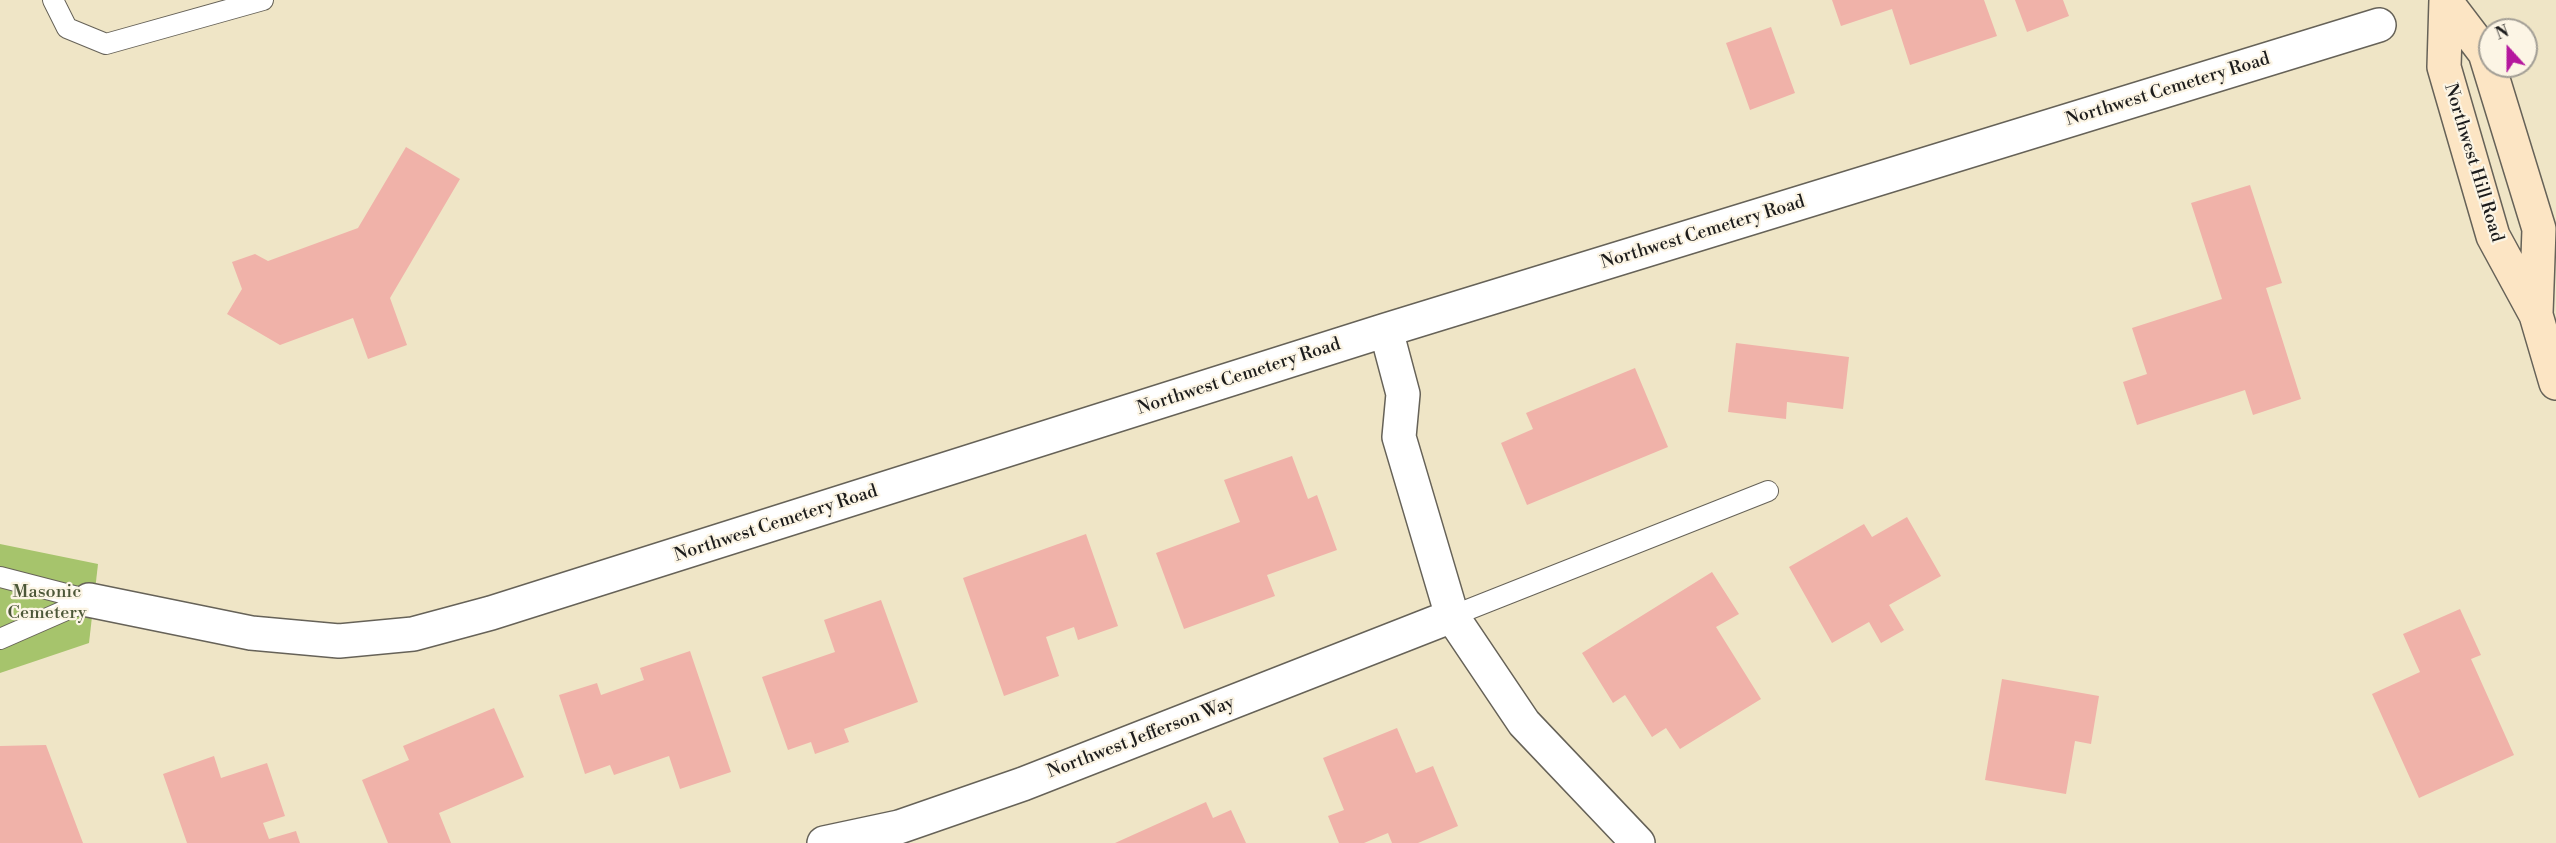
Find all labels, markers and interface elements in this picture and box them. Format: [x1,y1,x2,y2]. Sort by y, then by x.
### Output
north arrow [2478,18,2538,78]
text: N [2493,21,2512,45]
street label: Northwest Cemetery Road [2063,49,2273,131]
street label: Northwest Hill Road [2439,81,2507,245]
street label: Northwest Cemetery Road [1598,192,1808,274]
street label: Northwest Cemetery Road [1135,334,1343,420]
street label: Northwest Cemetery Road [672,481,880,567]
park label: Masonic Cemetery [8,582,86,624]
street label: Northwest Jefferson Way [1044,692,1238,784]

